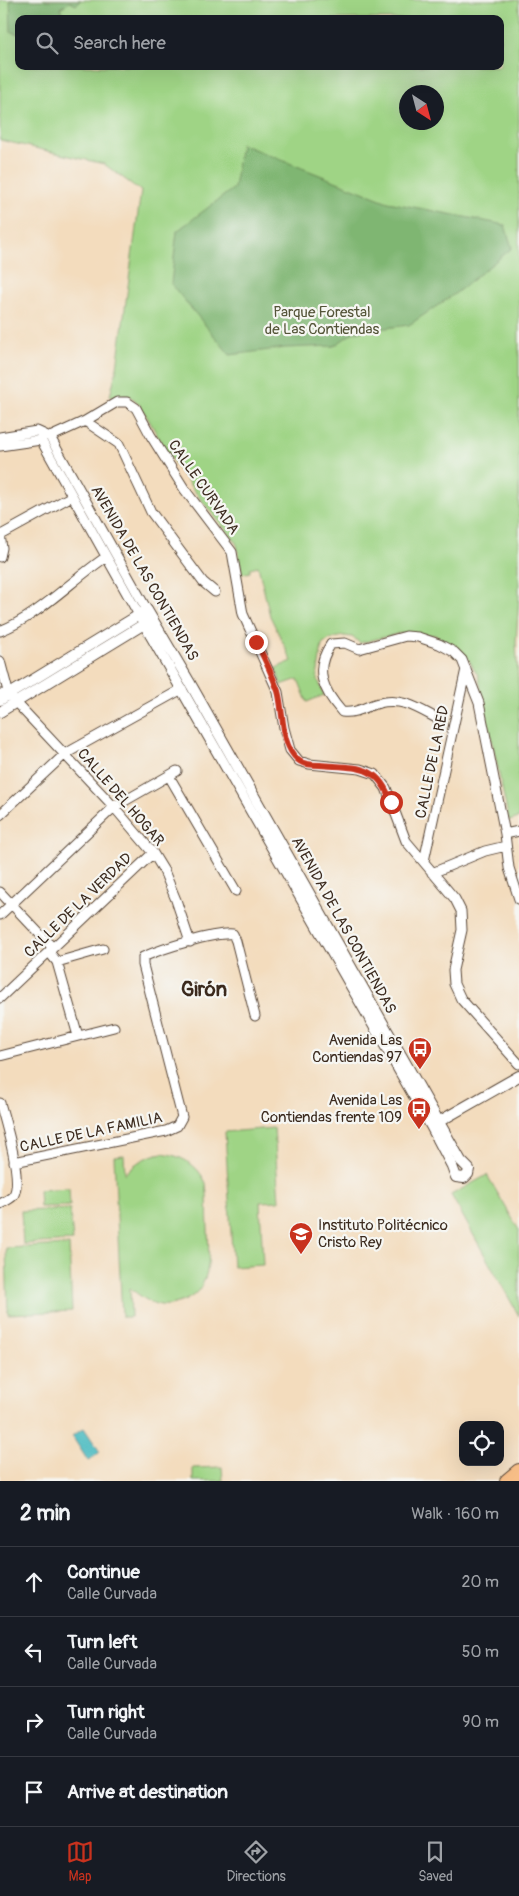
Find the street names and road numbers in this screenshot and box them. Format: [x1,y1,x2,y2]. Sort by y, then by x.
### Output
street label: CALLE CURVADA [164,436,244,539]
street label: AVENIDA DE LAS CONTIENDAS [87,482,203,664]
street label: CALLE DE LA RED [411,704,454,820]
street label: CALLE DEL HOGAR [73,745,168,850]
street label: AVENIDA DE LAS CONTIENDAS [287,833,400,1017]
street label: CALLE DE LA VERDAD [20,849,136,962]
street label: CALLE DE LA FAMILIA [18,1108,164,1157]

